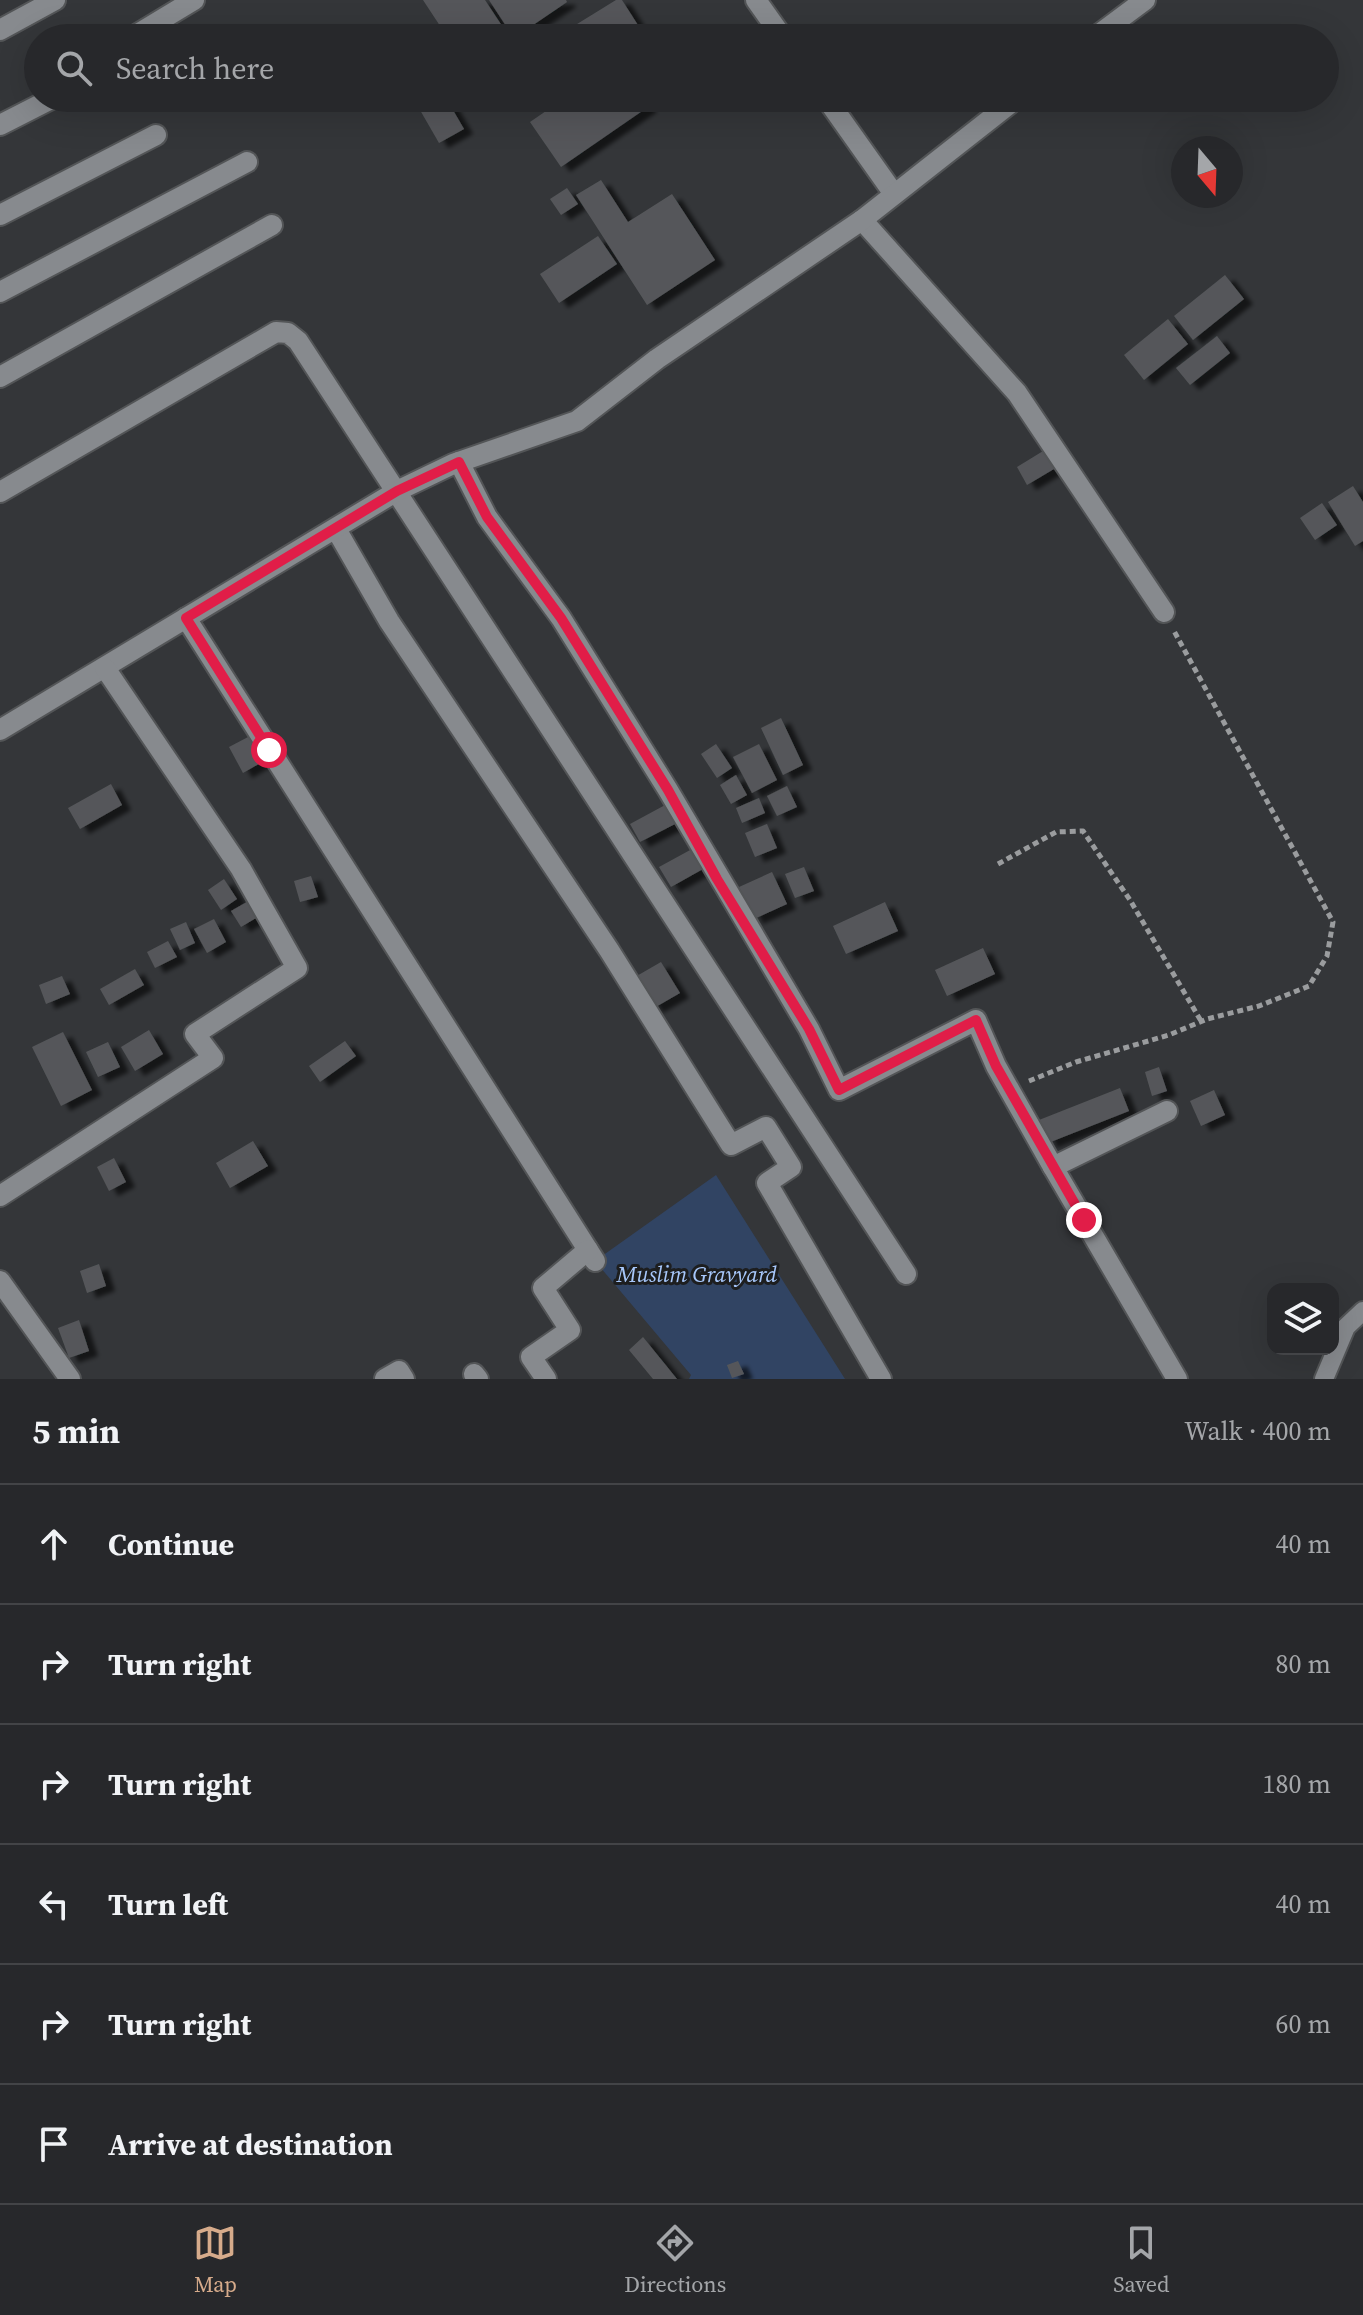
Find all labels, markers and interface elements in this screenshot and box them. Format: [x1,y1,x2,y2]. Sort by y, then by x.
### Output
search box [24,24,1339,112]
icon: search [52,46,96,90]
text: Search here [116,48,274,89]
north arrow [1171,136,1243,208]
route start [251,732,287,768]
route end [1066,1202,1102,1238]
park label: Muslim Gravyard [616,1259,778,1289]
map controls [1267,1283,1339,1355]
button: layers [1267,1283,1339,1355]
text: 5 min [32,1408,120,1454]
text: Walk · 400 m [1184,1413,1331,1449]
icon: ahead [32,1522,76,1566]
text: Continue [108,1524,234,1565]
text: 40 m [1276,1526,1331,1562]
icon: right [32,1642,76,1686]
text: Turn right [108,1644,251,1685]
text: 80 m [1276,1646,1331,1682]
icon: right [32,1762,76,1806]
text: Turn right [108,1764,251,1805]
text: 180 m [1263,1766,1331,1802]
icon: left [32,1882,76,1926]
text: Turn left [108,1884,228,1925]
text: 40 m [1276,1886,1331,1922]
icon: right [32,2002,76,2046]
text: Turn right [108,2004,251,2045]
text: 60 m [1276,2006,1331,2042]
icon: arrive [32,2122,76,2166]
text: Arrive at destination [108,2124,393,2165]
tab: Map [193,2221,237,2299]
tab: Directions [624,2221,726,2299]
tab: Saved [1113,2221,1170,2299]

